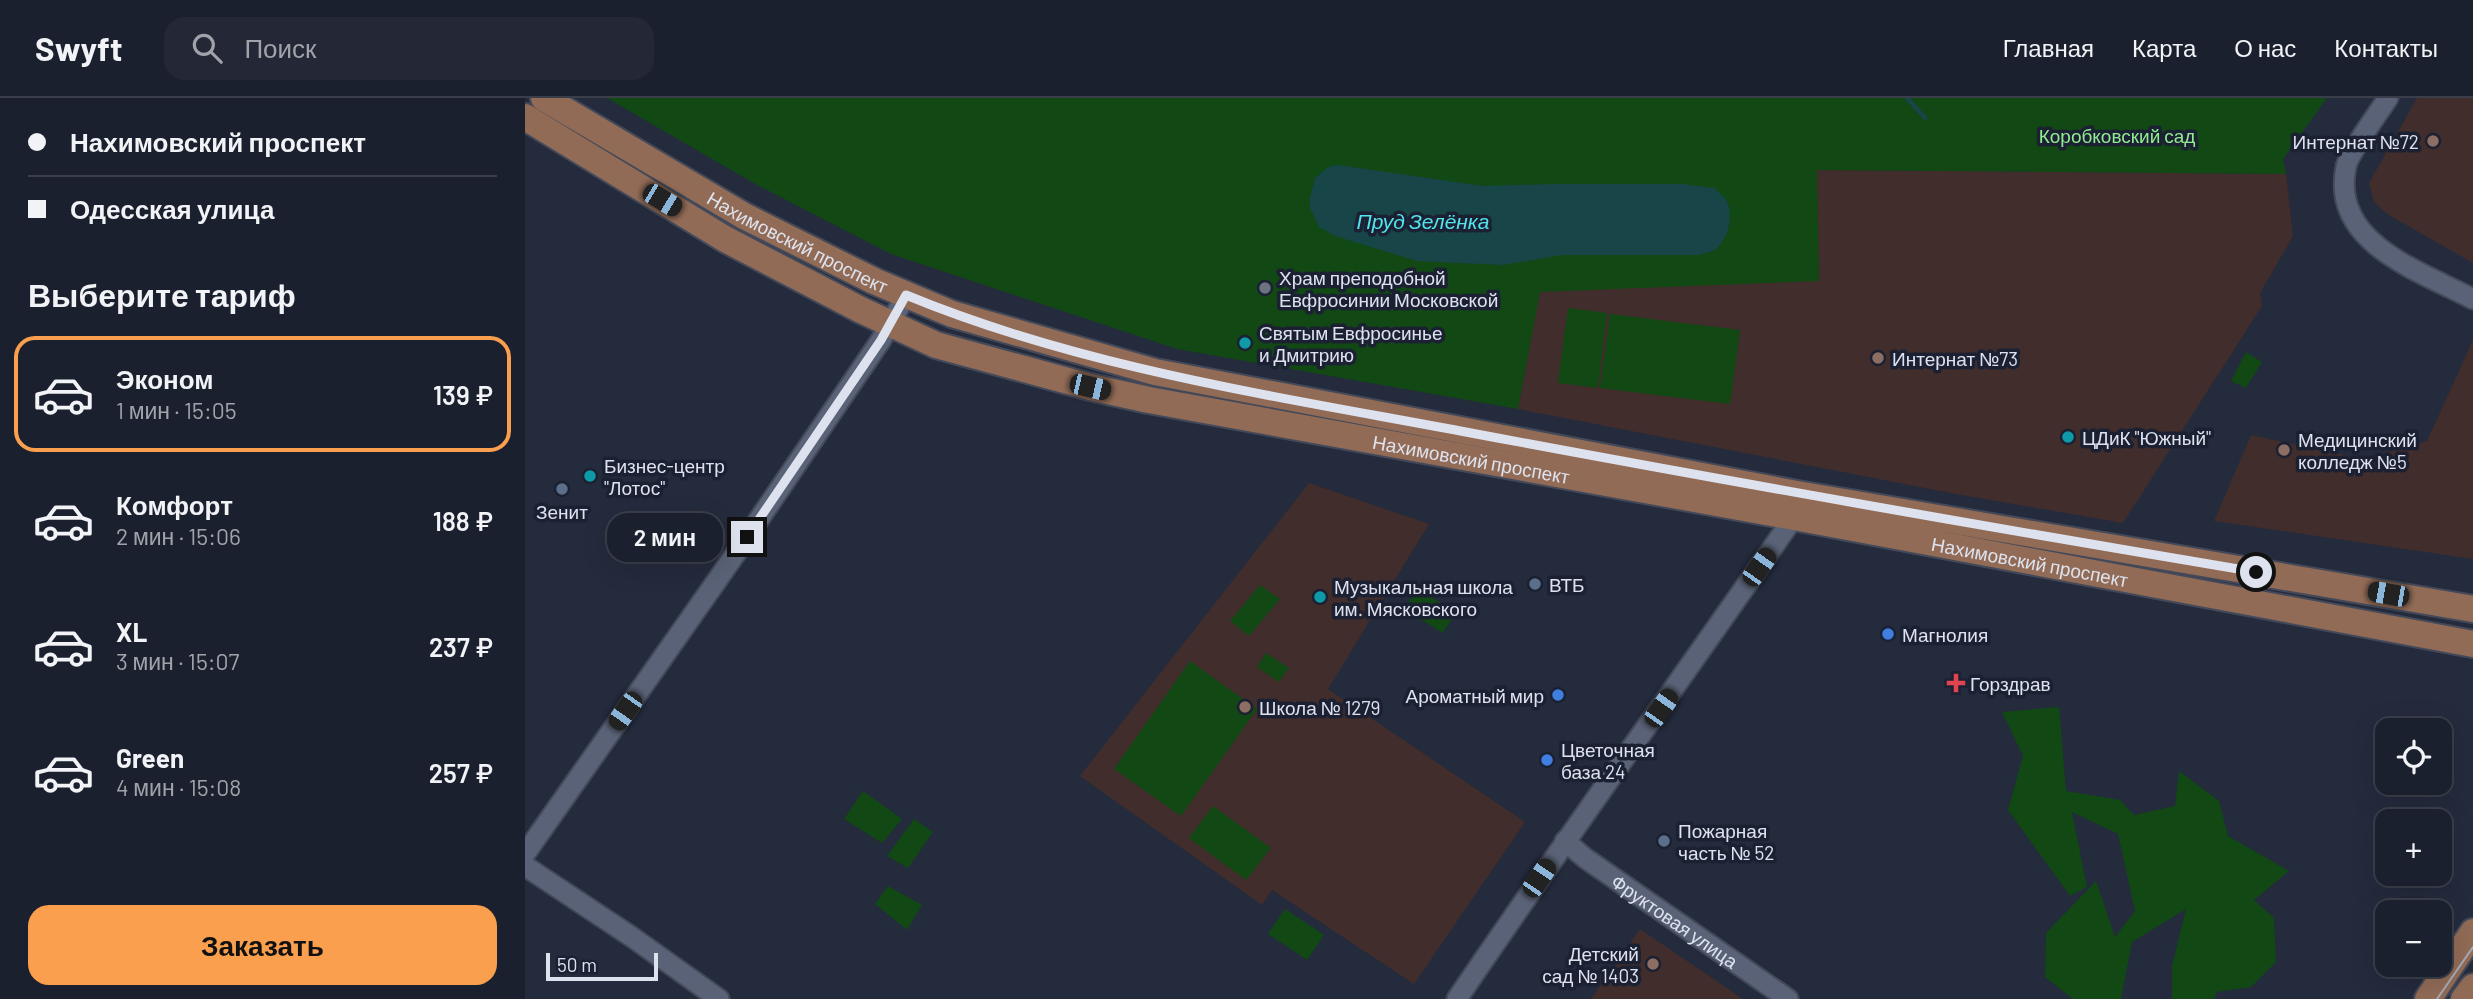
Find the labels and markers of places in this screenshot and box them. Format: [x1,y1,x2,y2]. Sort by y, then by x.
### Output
place label: Интернат №72 [2293,130,2419,153]
marker: Интернат №72 [2425,133,2441,149]
place label: Храм преподобной Евфросинии Московской [1279,266,1498,311]
marker: Храм преподобной Евфросинии Московской [1257,280,1273,296]
place label: Святым Евфросинье и Дмитрию [1259,321,1443,366]
marker: Святым Евфросинье и Дмитрию [1237,335,1253,351]
place label: Интернат №73 [1892,347,2018,370]
marker: Интернат №73 [1870,350,1886,366]
place label: ЦДиК "Южный" [2082,426,2211,449]
place label: Медицинский колледж №5 [2298,428,2417,473]
marker: ЦДиК "Южный" [2060,429,2076,445]
marker: Медицинский колледж №5 [2276,442,2292,458]
place label: Бизнес-центр "Лотос" [604,454,725,499]
marker: Бизнес-центр "Лотос" [582,468,598,484]
marker: Зенит [554,481,570,497]
place label: Зенит [536,500,588,523]
place label: ВТБ [1549,573,1584,596]
place label: Музыкальная школа им. Мясковского [1334,575,1513,620]
marker: ВТБ [1527,576,1543,592]
marker: Музыкальная школа им. Мясковского [1312,589,1328,605]
place label: Магнолия [1902,623,1988,646]
marker: Магнолия [1880,626,1896,642]
place label: Горздрав [1970,672,2051,695]
marker: Горздрав [1948,675,1964,691]
place label: Ароматный мир [1405,684,1544,707]
marker: Ароматный мир [1550,687,1566,703]
place label: Школа № 1279 [1259,696,1380,719]
marker: Школа № 1279 [1237,699,1253,715]
place label: Цветочная база 24 [1561,738,1655,783]
marker: Цветочная база 24 [1539,752,1555,768]
place label: Пожарная часть № 52 [1678,819,1775,864]
marker: Пожарная часть № 52 [1656,833,1672,849]
place label: Детский сад № 1403 [1542,942,1639,987]
marker: Детский сад № 1403 [1645,956,1661,972]

